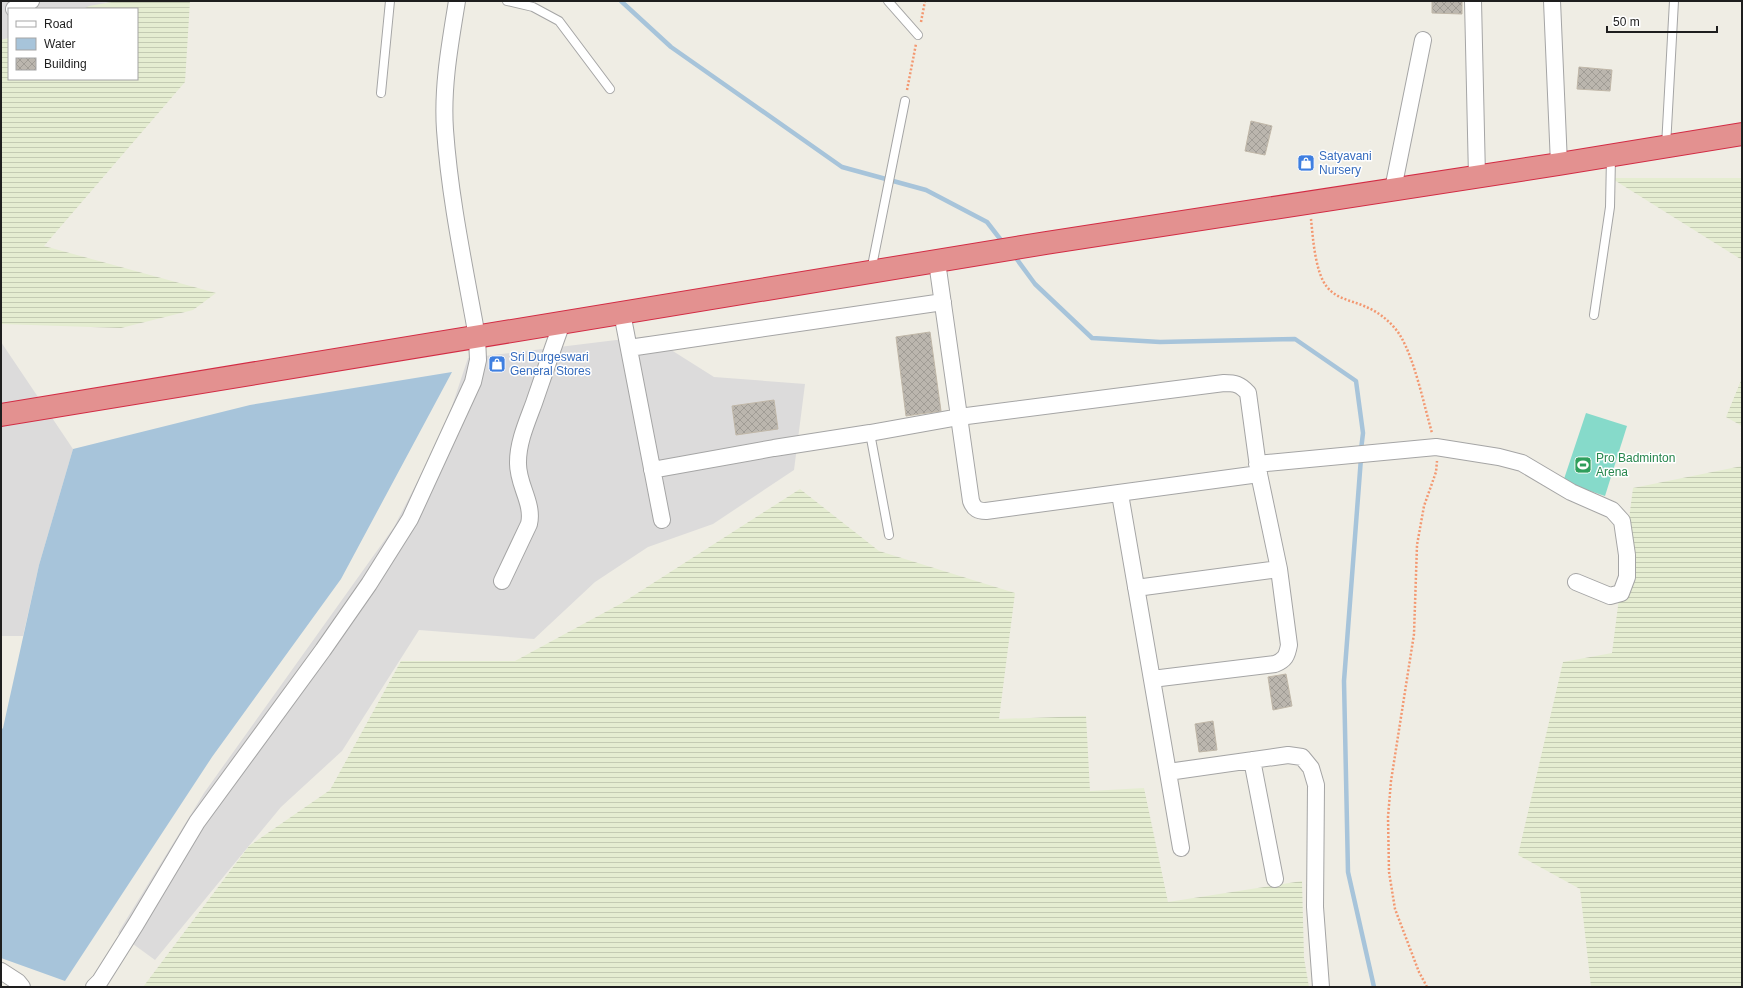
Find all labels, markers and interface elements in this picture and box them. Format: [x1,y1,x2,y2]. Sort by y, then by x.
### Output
legend [8,8,138,80]
scale bar [1607,8,1717,34]
text: 50 m [1613,15,1640,29]
text: Road [44,17,73,31]
text: Water [44,37,76,51]
text: Building [44,57,87,71]
place label: Satyavani Nursery [1319,149,1372,177]
shop icon: Satyavani Nursery [1296,153,1316,173]
place label: Sri Durgeswari General Stores [510,350,591,378]
shop icon: Sri Durgeswari General Stores [487,354,507,374]
place label: Pro Badminton Arena [1596,451,1675,479]
sports icon: Pro Badminton Arena [1573,455,1593,475]

